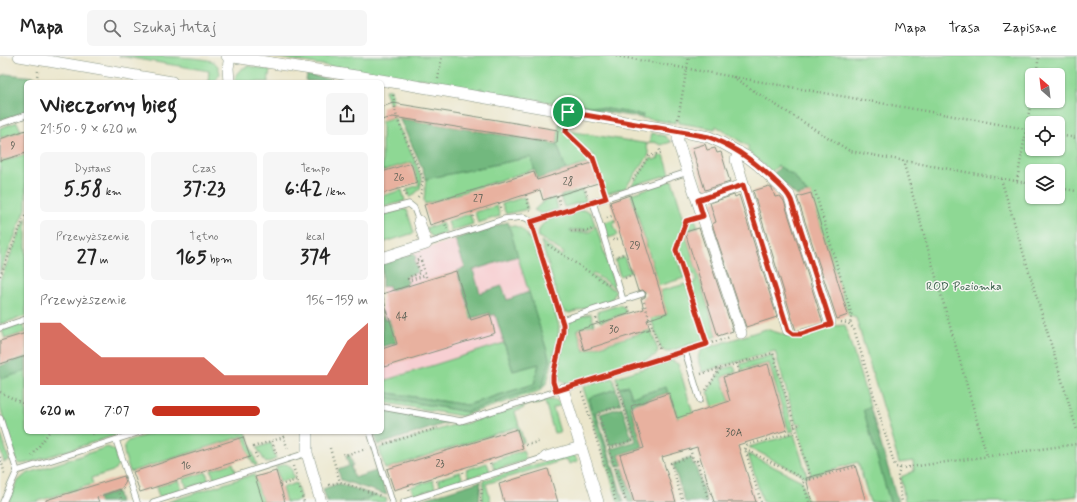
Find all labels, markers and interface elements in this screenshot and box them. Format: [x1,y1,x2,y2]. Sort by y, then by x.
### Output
search box [87,10,367,46]
text: Mapa [20,15,63,40]
icon: search [101,17,123,39]
text: Szukaj tutaj [133,18,216,38]
text: Mapa [895,19,926,37]
text: Trasa [948,19,980,37]
text: Zapisane [1002,19,1057,37]
north arrow [1025,68,1065,108]
map controls [1025,68,1065,204]
text: Wieczorny bieg [40,92,177,120]
button: share [326,93,368,135]
pin [551,95,585,129]
icon: arrive [557,101,579,123]
button: locate [1025,116,1065,156]
text: 21:50 · 9 × 620 m [40,121,137,138]
house number: 9 [11,140,16,153]
text: Dystans [74,162,111,176]
text: Czas [192,162,216,176]
text: Tempo [301,162,330,176]
button: layers [1025,164,1065,204]
house number: 26 [394,172,405,185]
house number: 28 [563,175,573,189]
text: 5.58 [64,176,103,203]
text: 37:23 [183,176,225,203]
text: 6:42 [285,176,322,203]
text: km [103,185,122,199]
text: /km [322,185,346,199]
house number: 27 [473,193,483,206]
text: Przewyższenie [56,230,129,244]
text: Tętno [190,230,218,244]
text: kcal [306,230,325,244]
house number: 29 [630,240,640,253]
text: 27 [77,244,97,271]
text: 165 [176,244,207,271]
text: 374 [300,244,331,271]
text: m [97,253,108,267]
text: bpm [207,253,232,267]
park label: ROD Poziomka [926,279,1002,295]
text: Przewyższenie [40,292,127,309]
text: 156–159 m [306,292,368,309]
house number: 44 [396,311,408,324]
house number: 30 [609,324,619,337]
text: 620 m [40,403,75,420]
text: 7:07 [104,403,129,420]
house number: 30A [726,427,742,440]
house number: 23 [435,458,445,471]
house number: 16 [181,460,191,473]

